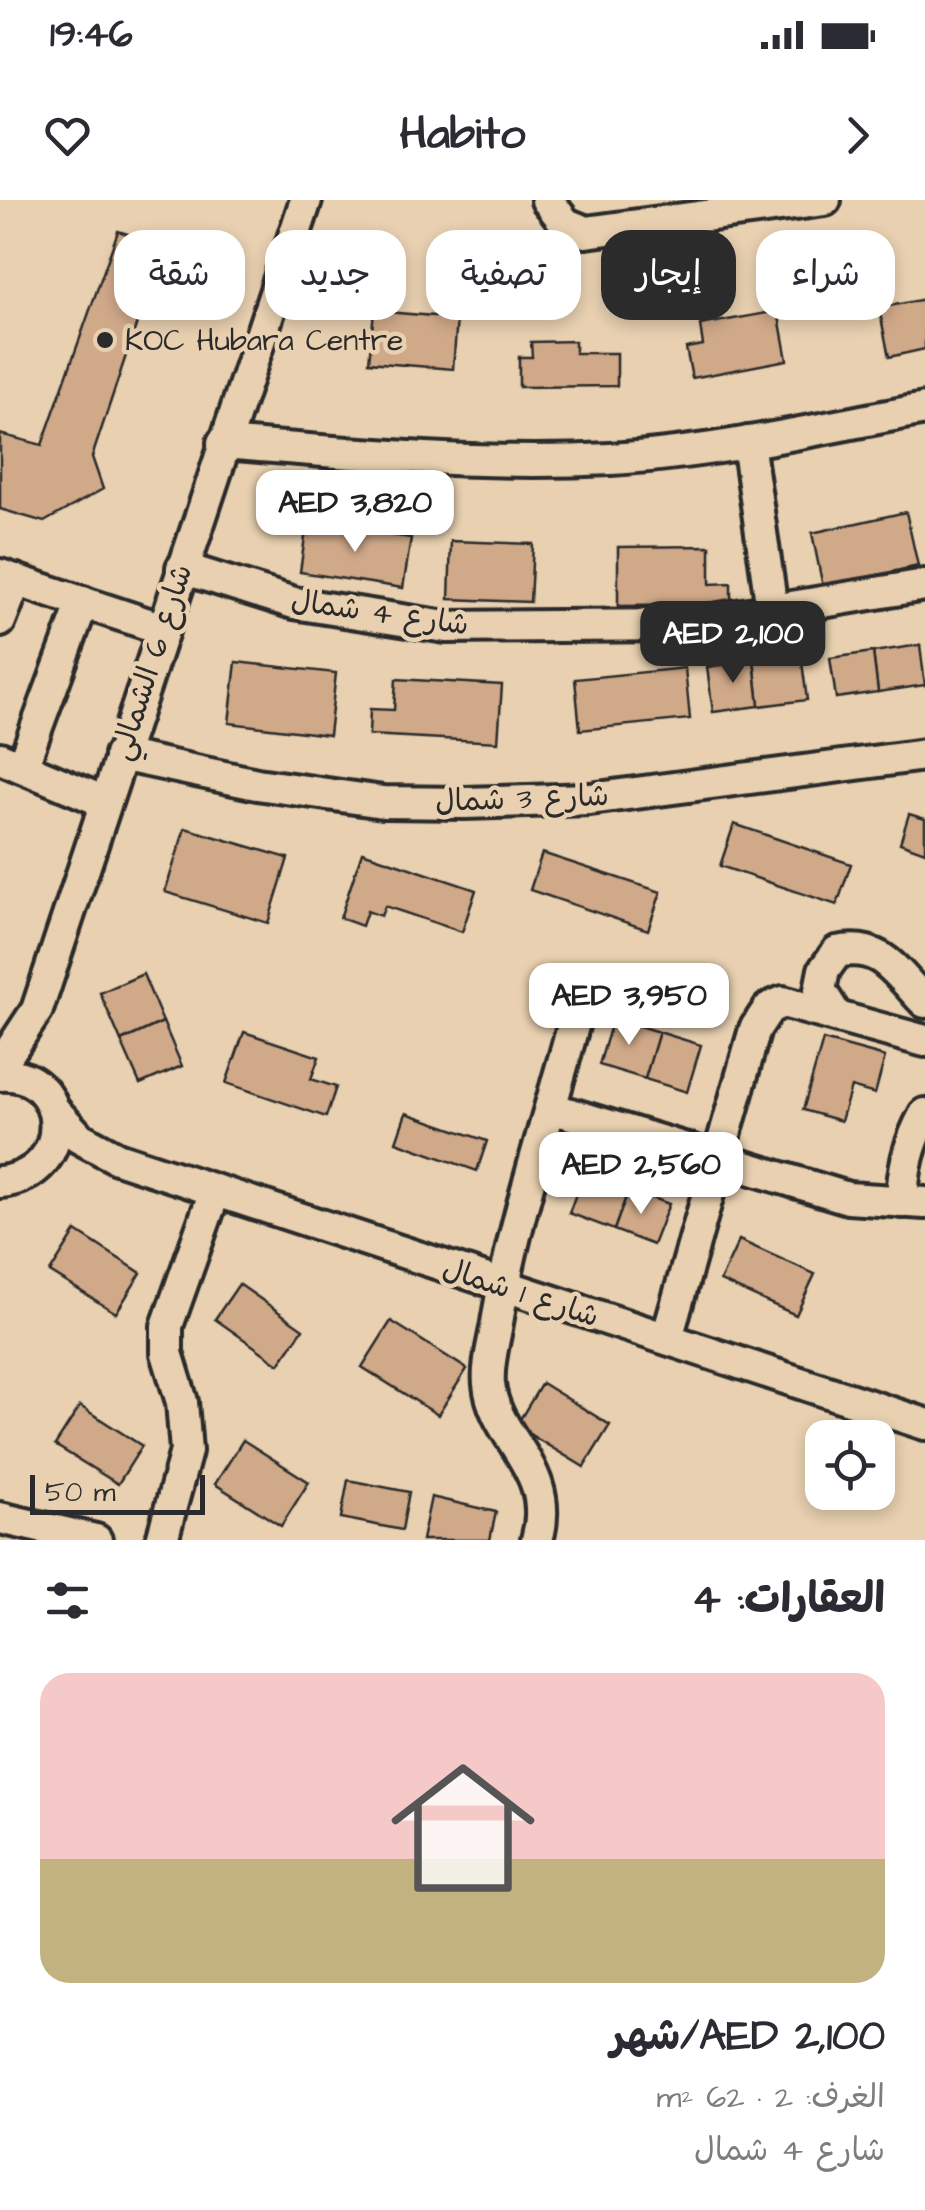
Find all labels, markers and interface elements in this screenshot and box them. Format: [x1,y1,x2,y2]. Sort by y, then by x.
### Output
text: 19:46 [50,9,133,61]
text: Habito [400,104,525,166]
icon: heart [40,108,95,163]
icon: forward [830,108,885,163]
chip: شقة [114,230,245,320]
chip: جديد [265,230,406,320]
chip: تصفية [426,230,581,320]
chip: إيجار [601,230,736,320]
chip: شراء [756,230,895,320]
place label: KOC Hubara Centre [125,320,403,362]
marker: KOC Hubara Centre [94,329,116,351]
pin: AED 3,820 [241,470,469,555]
text: AED 3,820 [278,480,432,525]
street label: شارع 6 الشمالي [100,559,207,767]
street label: شارع 4 شمال [288,580,471,646]
pin: AED 2,100 [619,601,847,686]
text: AED 2,100 [662,611,804,656]
street label: شارع 3 شمال [434,775,610,823]
pin: AED 3,950 [515,963,743,1048]
text: AED 3,950 [551,973,707,1018]
pin: AED 2,560 [527,1132,755,1217]
text: AED 2,560 [561,1142,721,1187]
street label: شارع 1 شمال [437,1248,604,1338]
map controls [805,1420,895,1510]
button: locate [805,1420,895,1510]
scale bar [30,1470,205,1514]
text: 50 m [45,1473,116,1512]
text: العقارات: 4 [692,1571,885,1629]
icon: filters [40,1573,95,1628]
icon: home [373,1738,553,1918]
text: AED 2,100/شهر [610,2008,885,2066]
text: الغرف: 2 · 62 m² [657,2075,885,2120]
text: شارع 4 شمال [694,2128,885,2173]

